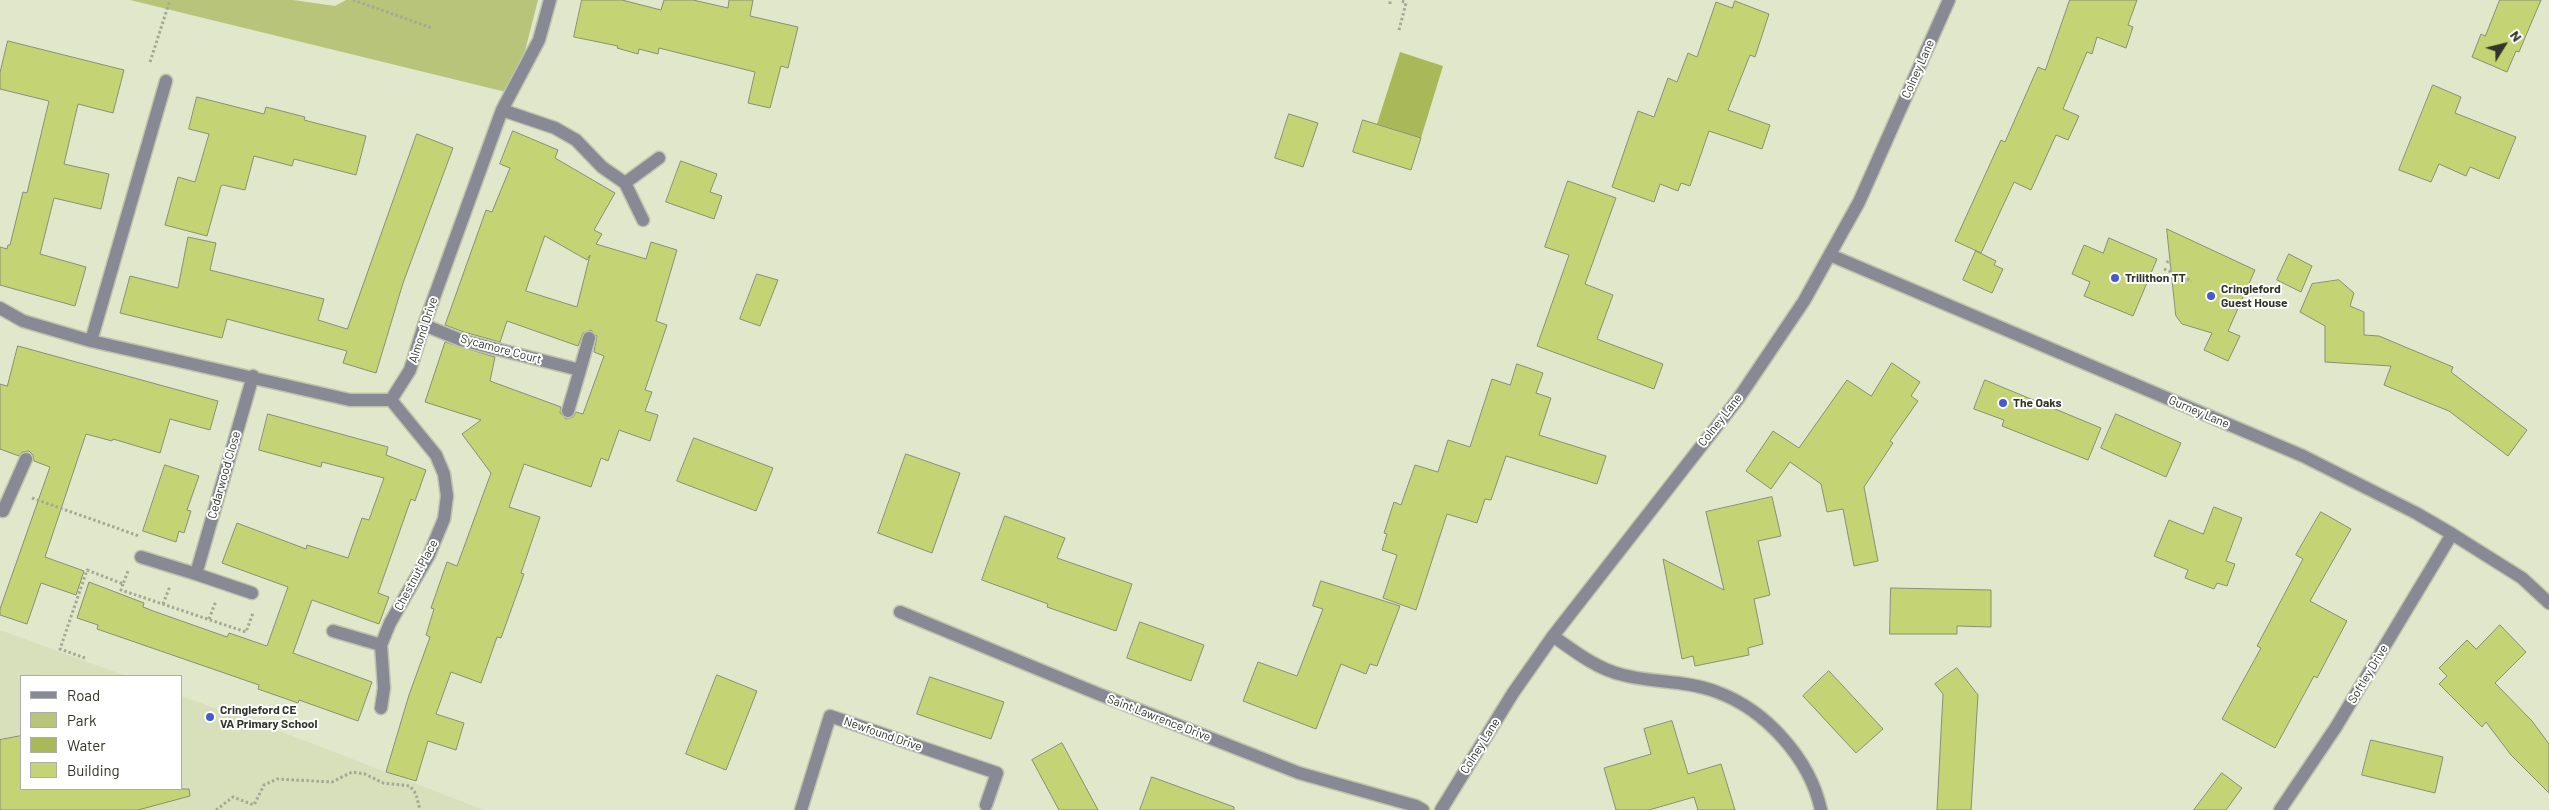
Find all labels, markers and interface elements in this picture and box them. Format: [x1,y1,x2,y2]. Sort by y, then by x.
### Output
north arrow [2479,20,2529,70]
text: N [2507,27,2526,45]
street label: Colney Lane [1899,37,1937,101]
place label: Trilithon TT [2125,271,2186,285]
marker: Trilithon TT [2109,272,2121,284]
place label: Cringleford Guest House [2221,282,2288,310]
marker: Cringleford Guest House [2205,290,2217,302]
street label: Almond Drive [406,295,440,365]
street label: Sycamore Court [459,331,543,367]
street label: Colney Lane [1695,391,1745,449]
street label: Gurney Lane [2167,393,2231,431]
place label: The Oaks [2013,396,2062,410]
marker: The Oaks [1997,397,2009,409]
street label: Cedarwood Close [205,430,243,520]
street label: Chestnut Place [391,537,441,613]
street label: Softley Drive [2345,642,2391,706]
legend [20,675,182,790]
text: Road [67,686,100,704]
street label: Saint Lawrence Drive [1105,692,1213,744]
place label: Cringleford CE VA Primary School [220,703,317,731]
text: Park [67,711,96,729]
marker: Cringleford CE VA Primary School [204,711,216,723]
street label: Newfound Drive [842,714,924,754]
street label: Colney Lane [1457,716,1503,776]
text: Water [67,736,106,754]
text: Building [67,761,120,779]

